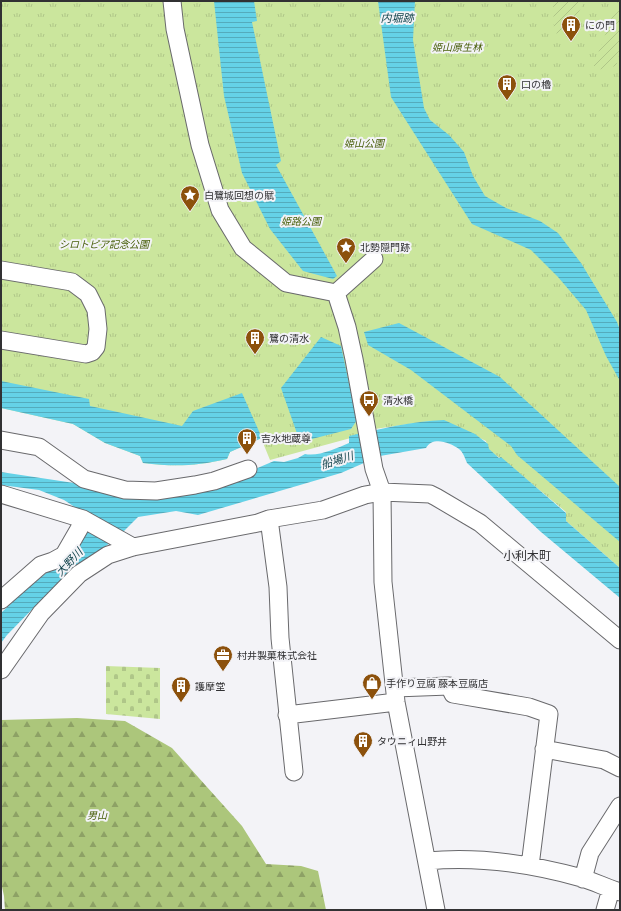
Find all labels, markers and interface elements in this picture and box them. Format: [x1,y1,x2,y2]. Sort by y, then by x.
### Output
water label: 内堀跡 [381,12,415,25]
building icon: にの門 [560,14,582,42]
place label: にの門 [585,20,615,32]
park label: 姫山原生林 [432,42,483,54]
building icon: 口の櫓 [496,73,518,101]
place label: 口の櫓 [521,79,551,91]
park label: 姫山公園 [344,138,386,150]
place icon: 白鷺城回想の賦 [179,184,201,212]
place label: 白鷺城回想の賦 [204,190,274,202]
park label: 姫路公園 [281,216,323,228]
place icon: 北勢隠門跡 [335,236,357,264]
park label: シロトピア記念公園 [59,239,151,251]
place label: 北勢隠門跡 [360,242,410,254]
building icon: 鷺の清水 [244,327,266,355]
place label: 鷺の清水 [269,333,309,345]
bus stop icon: 清水橋 [358,389,380,417]
place label: 清水橋 [383,395,413,407]
building icon: 吉水地蔵尊 [236,427,258,455]
place label: 吉水地蔵尊 [261,433,311,445]
water label: 船場川 [319,449,356,472]
water label: 大野川 [53,545,86,579]
district label: 小利木町 [503,549,551,563]
office icon: 村井製菓株式会社 [212,644,234,672]
place label: 村井製菓株式会社 [237,650,317,662]
shop icon: 手作り豆腐 藤本豆腐店 [361,672,383,700]
building icon: 護摩堂 [170,675,192,703]
place label: 手作り豆腐 藤本豆腐店 [386,678,488,690]
place label: 護摩堂 [195,681,225,693]
building icon: タウニィ山野井 [352,730,374,758]
place label: タウニィ山野井 [377,736,447,748]
park label: 男山 [87,810,108,822]

